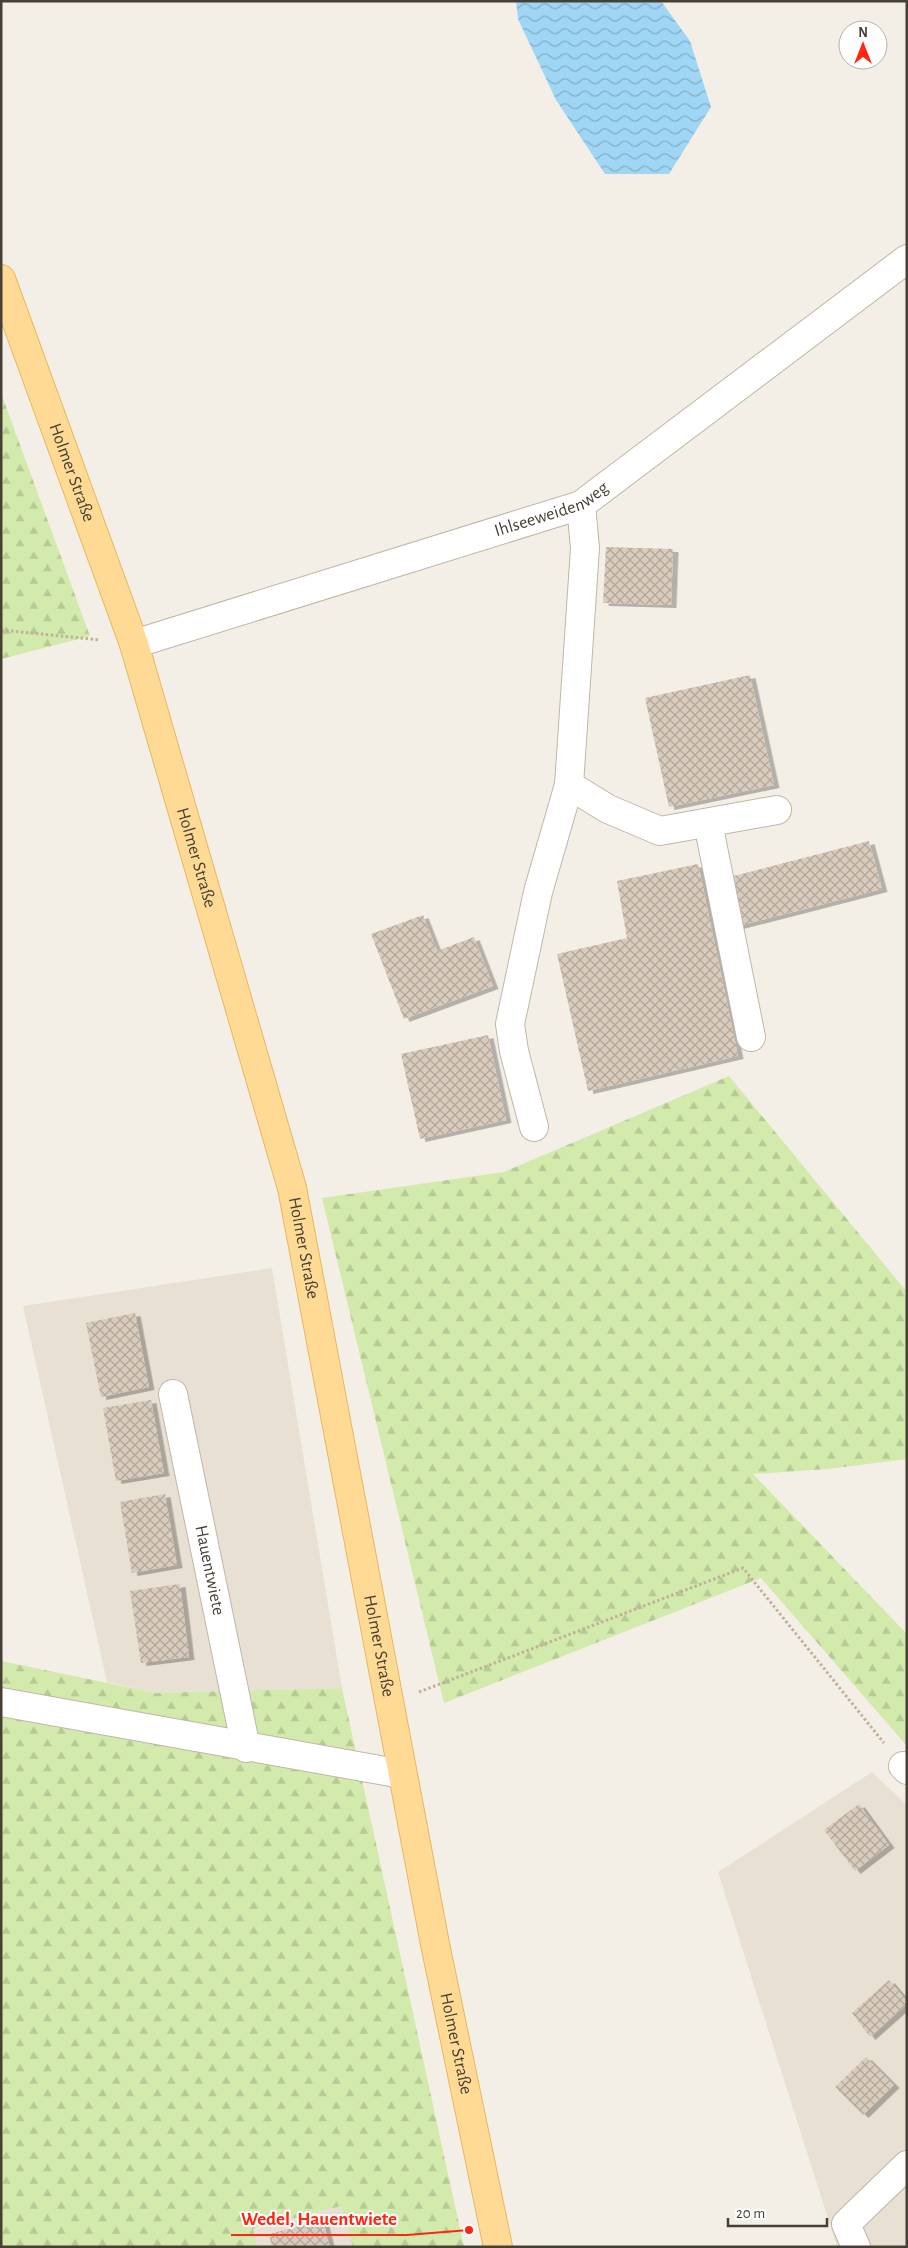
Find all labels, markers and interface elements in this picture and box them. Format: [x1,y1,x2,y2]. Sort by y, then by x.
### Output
north arrow [838,20,888,70]
text: N [858,26,868,40]
street label: Holmer Straße [45,421,98,524]
street label: Ihlseeweidenweg [492,479,612,540]
street label: Holmer Straße [173,806,219,910]
street label: Holmer Straße [285,1196,322,1300]
street label: Hauentwiete [191,1524,227,1617]
street label: Holmer Straße [360,1594,397,1698]
street label: Holmer Straße [436,1991,475,2096]
scale bar [728,2196,827,2228]
callout: Wedel, Hauentwiete [231,2201,407,2235]
text: 20 m [736,2206,765,2221]
text: Wedel, Hauentwiete [241,2210,397,2229]

